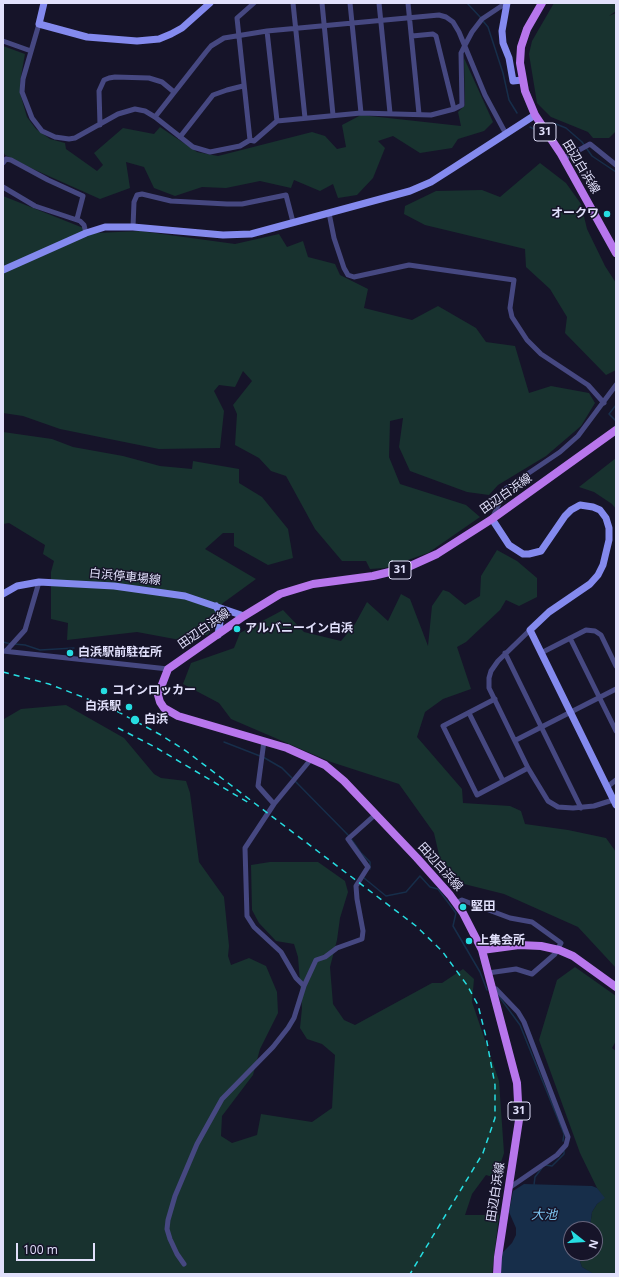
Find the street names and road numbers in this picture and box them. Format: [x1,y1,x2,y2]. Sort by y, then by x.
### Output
road number: 31 [534,123,556,141]
street label: 田辺白浜線 [559,138,603,196]
street label: 田辺白浜線 [477,471,535,517]
road number: 31 [389,561,411,579]
street label: 白浜停車場線 [88,566,162,588]
street label: 田辺白浜線 [175,606,233,652]
street label: 田辺白浜線 [415,840,465,894]
road number: 31 [508,1102,530,1120]
street label: 田辺白浜線 [484,1161,508,1223]

